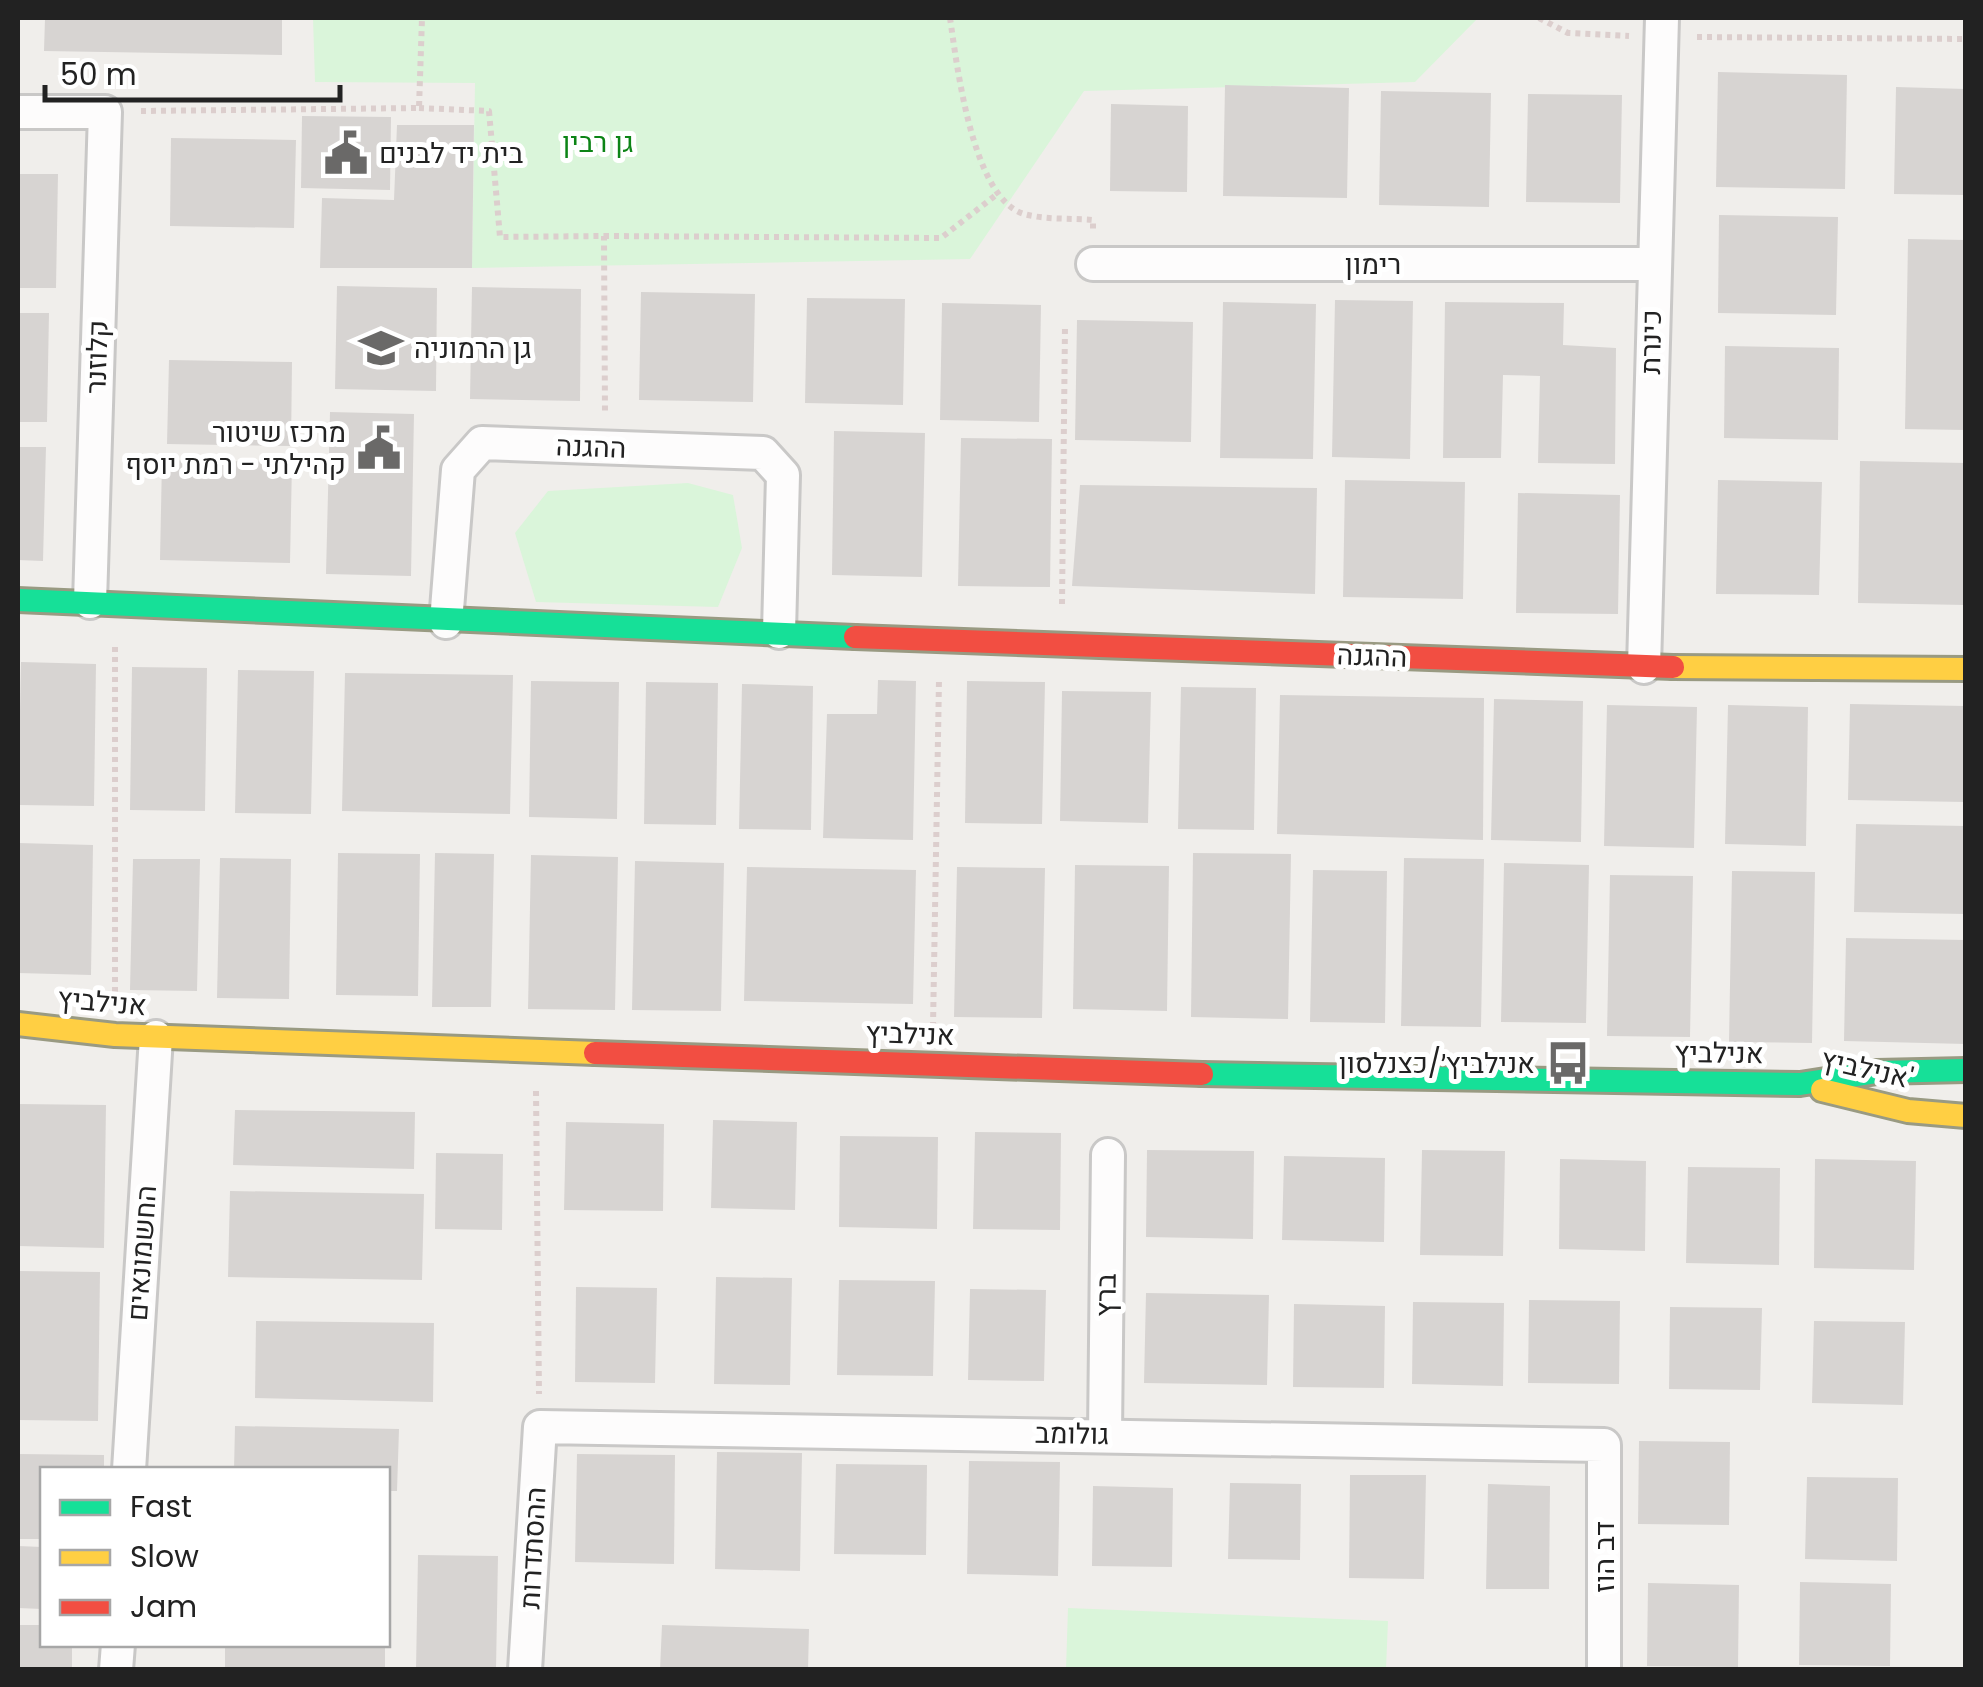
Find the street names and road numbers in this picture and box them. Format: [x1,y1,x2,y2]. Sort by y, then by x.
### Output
street label: רימון [1345,245,1401,284]
street label: כינרת [1631,309,1671,375]
street label: קלוזנר [76,319,118,395]
street label: ההגנה [555,426,627,468]
street label: ההגנה [1336,635,1408,677]
street label: אנילביץ [56,979,148,1025]
street label: אנילביץ [865,1013,955,1055]
street label: אנילביץ [1674,1033,1764,1073]
street label: אנילביץ' [1817,1039,1917,1099]
street label: החשמונאים [118,1184,166,1322]
street label: ברץ [1086,1273,1126,1317]
street label: גולומב [1035,1414,1109,1454]
street label: ההסתדרות [510,1486,556,1610]
street label: דב הוז [1585,1521,1624,1593]

